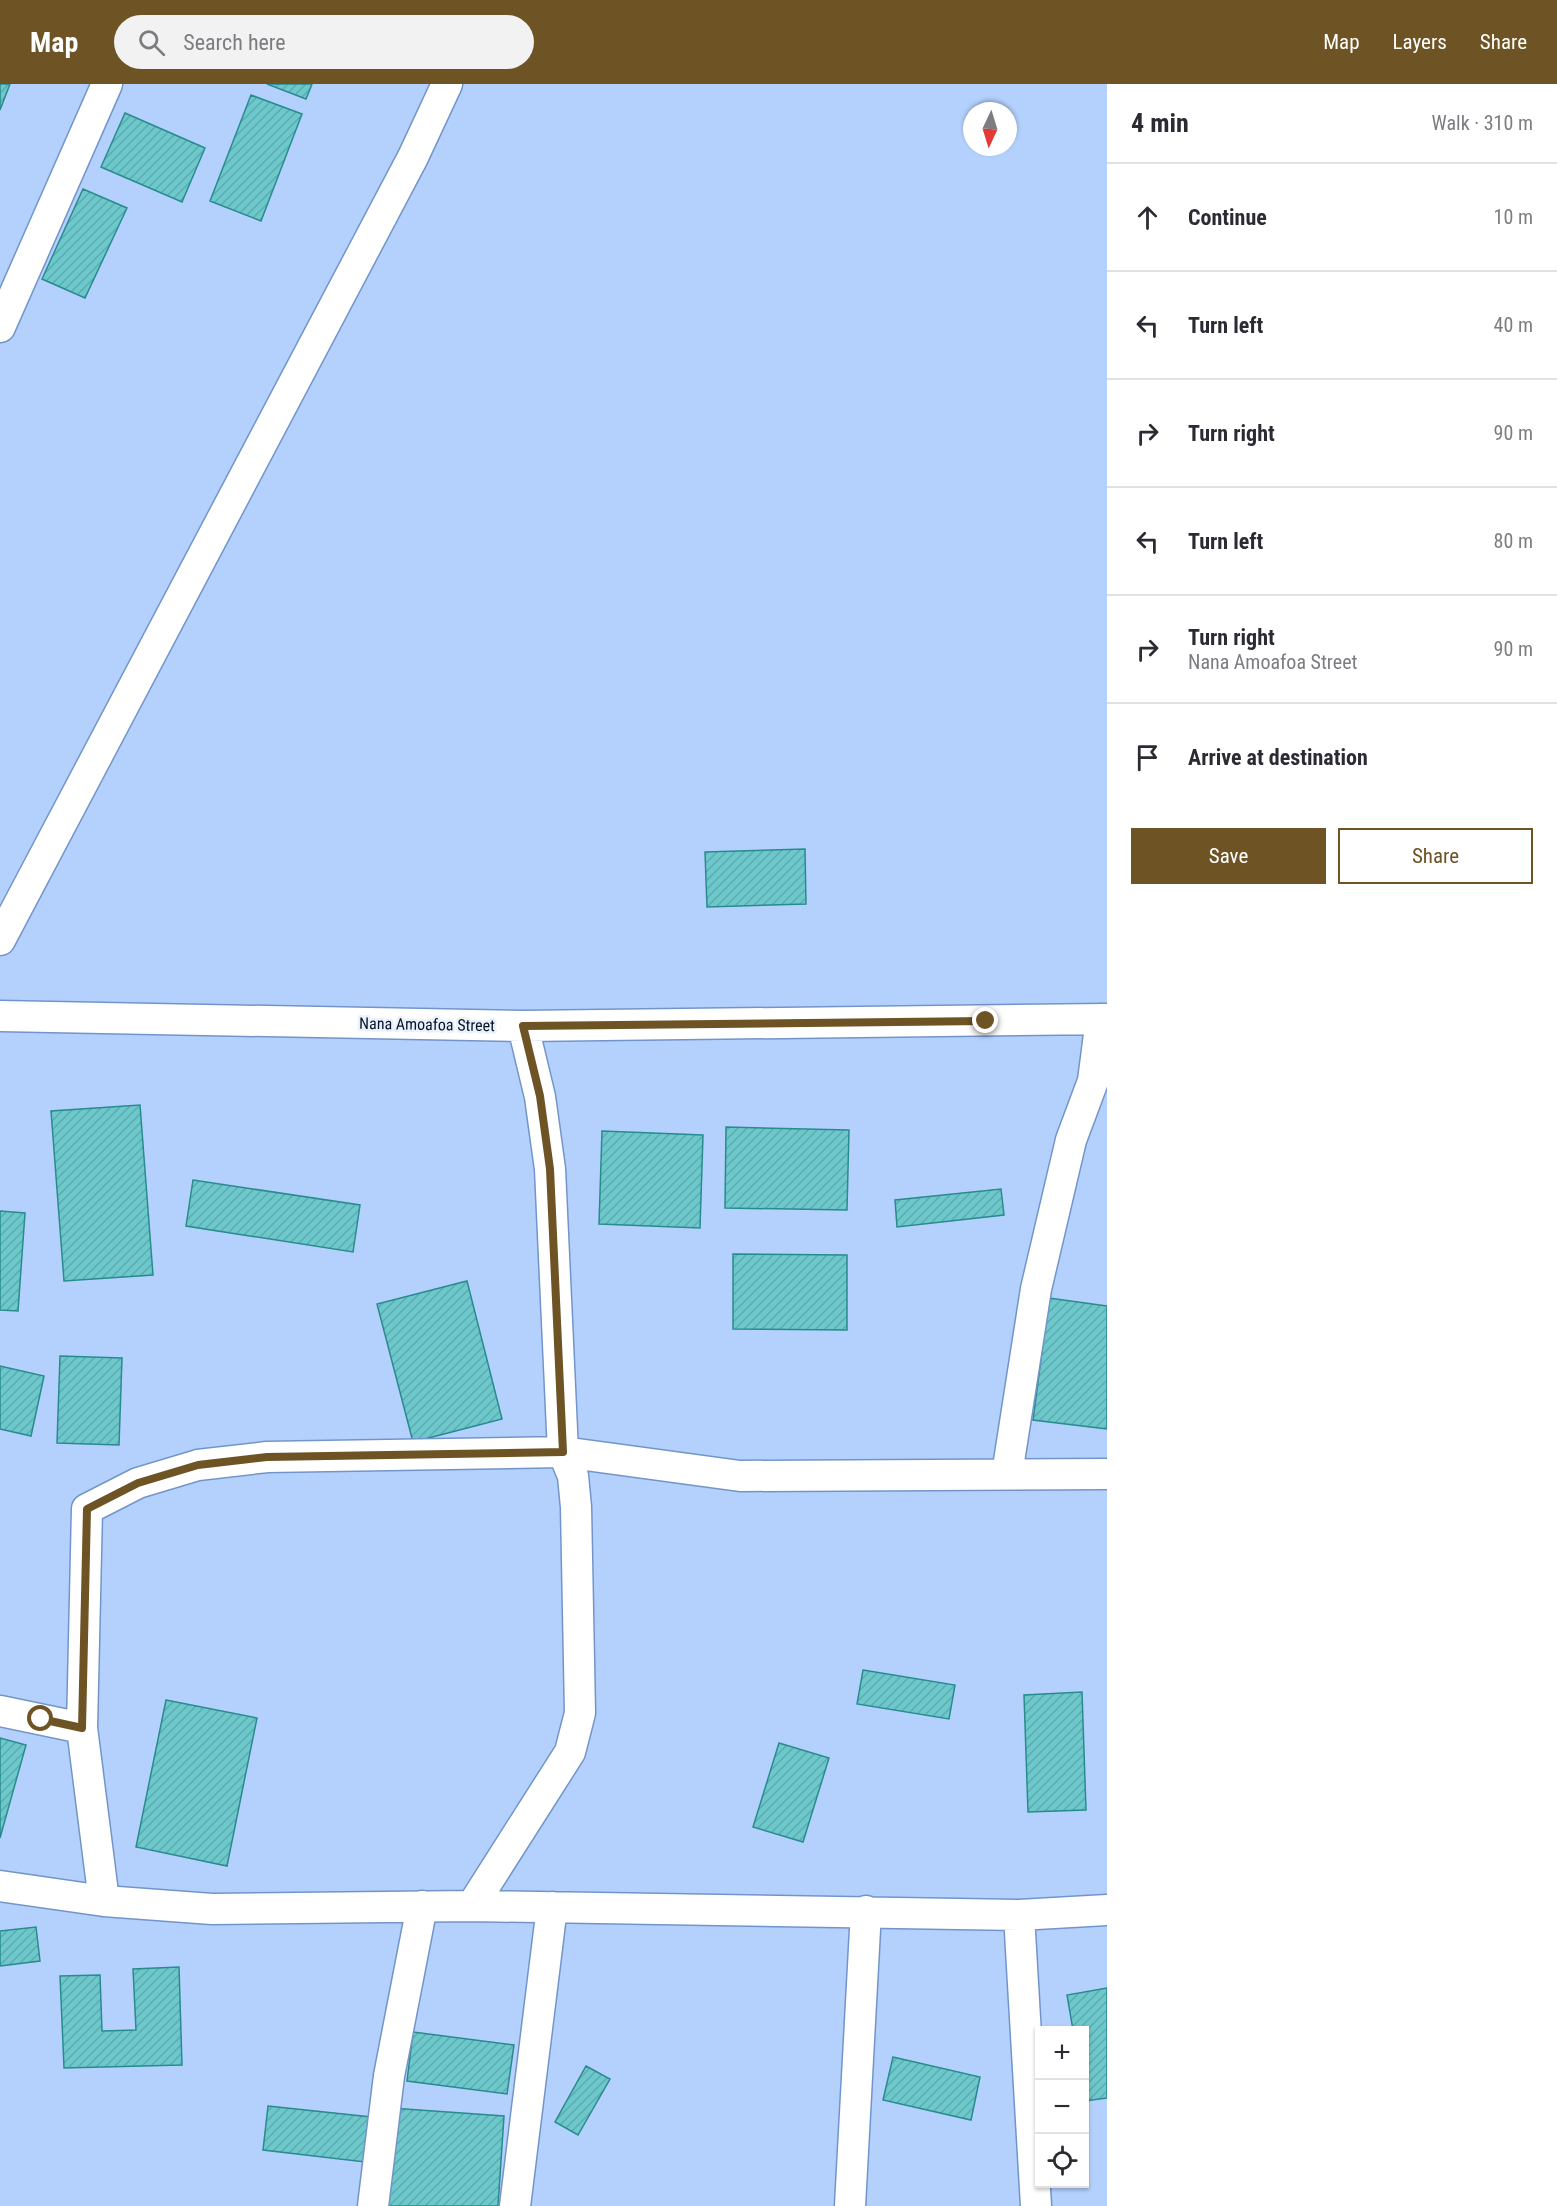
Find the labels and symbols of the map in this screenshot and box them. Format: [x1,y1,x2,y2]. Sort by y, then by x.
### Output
north arrow [963,102,1017,156]
route end [972,1007,998,1033]
street label: Nana Amoafoa Street [359,1014,495,1035]
route start [27,1705,53,1731]

